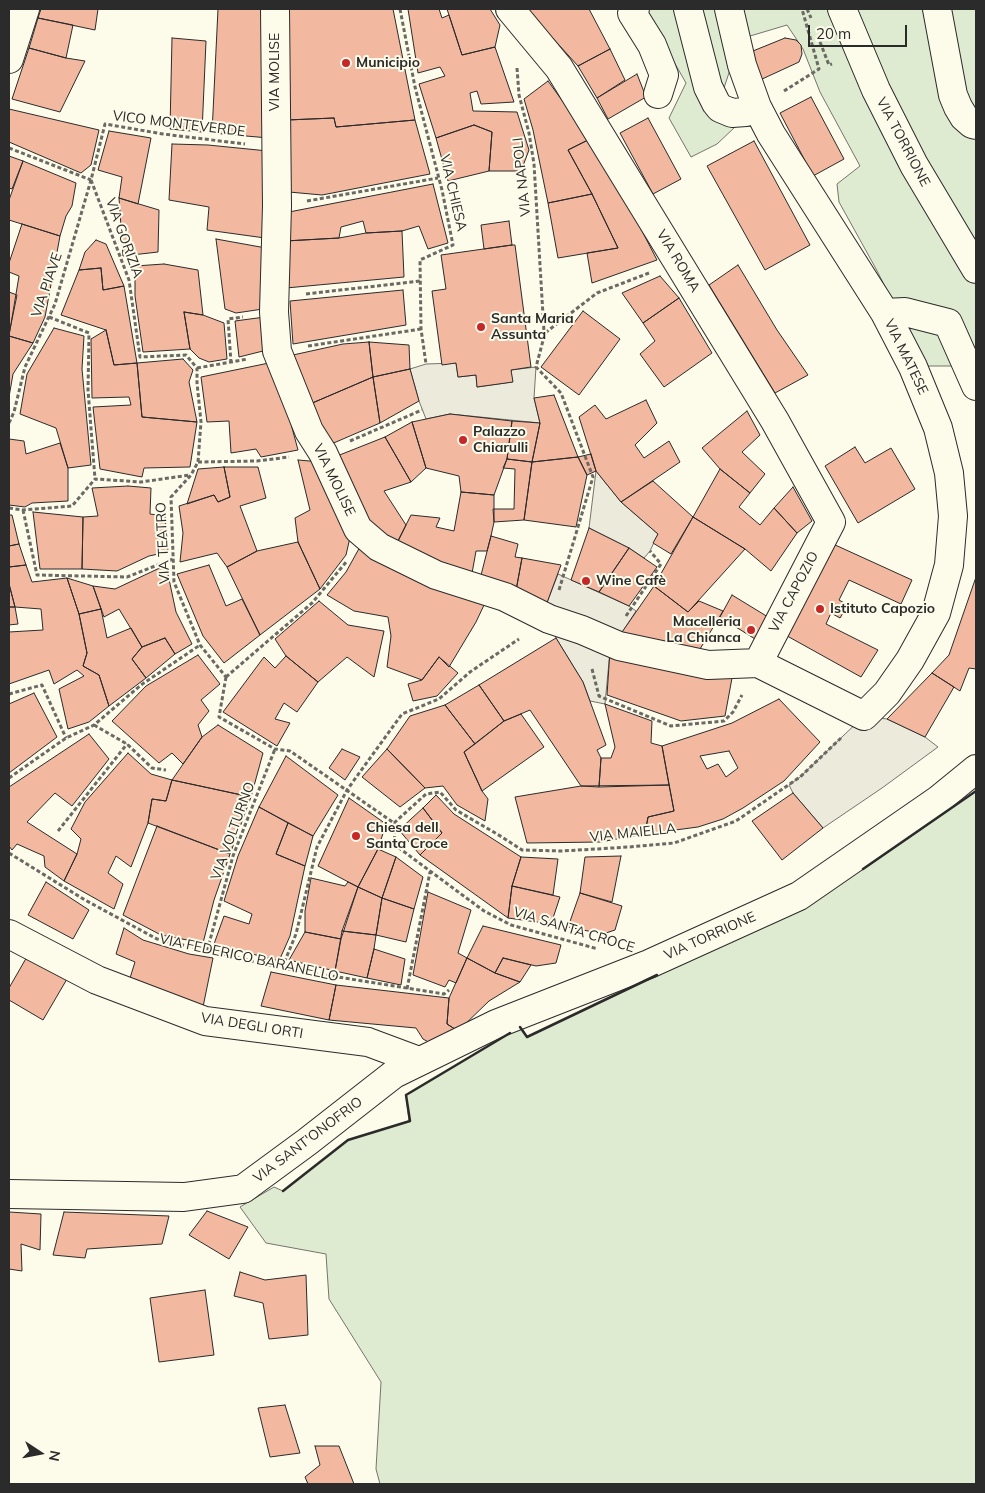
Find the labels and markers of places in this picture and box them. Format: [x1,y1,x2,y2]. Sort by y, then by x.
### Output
place label: Municipio [356,55,420,71]
marker: Municipio [340,57,352,69]
place label: Santa Maria Assunta [491,311,574,344]
marker: Santa Maria Assunta [475,321,487,333]
place label: Palazzo Chiarulli [473,424,528,457]
marker: Palazzo Chiarulli [457,434,469,446]
place label: Wine Cafè [596,573,666,589]
marker: Wine Cafè [580,575,592,587]
place label: Istituto Capozio [830,601,935,617]
marker: Istituto Capozio [814,603,826,615]
place label: Macelleria La Chianca [666,614,741,646]
marker: Macelleria La Chianca [745,624,757,636]
place label: Chiesa dell Santa Croce [366,820,448,852]
marker: Chiesa dell Santa Croce [350,830,362,842]

